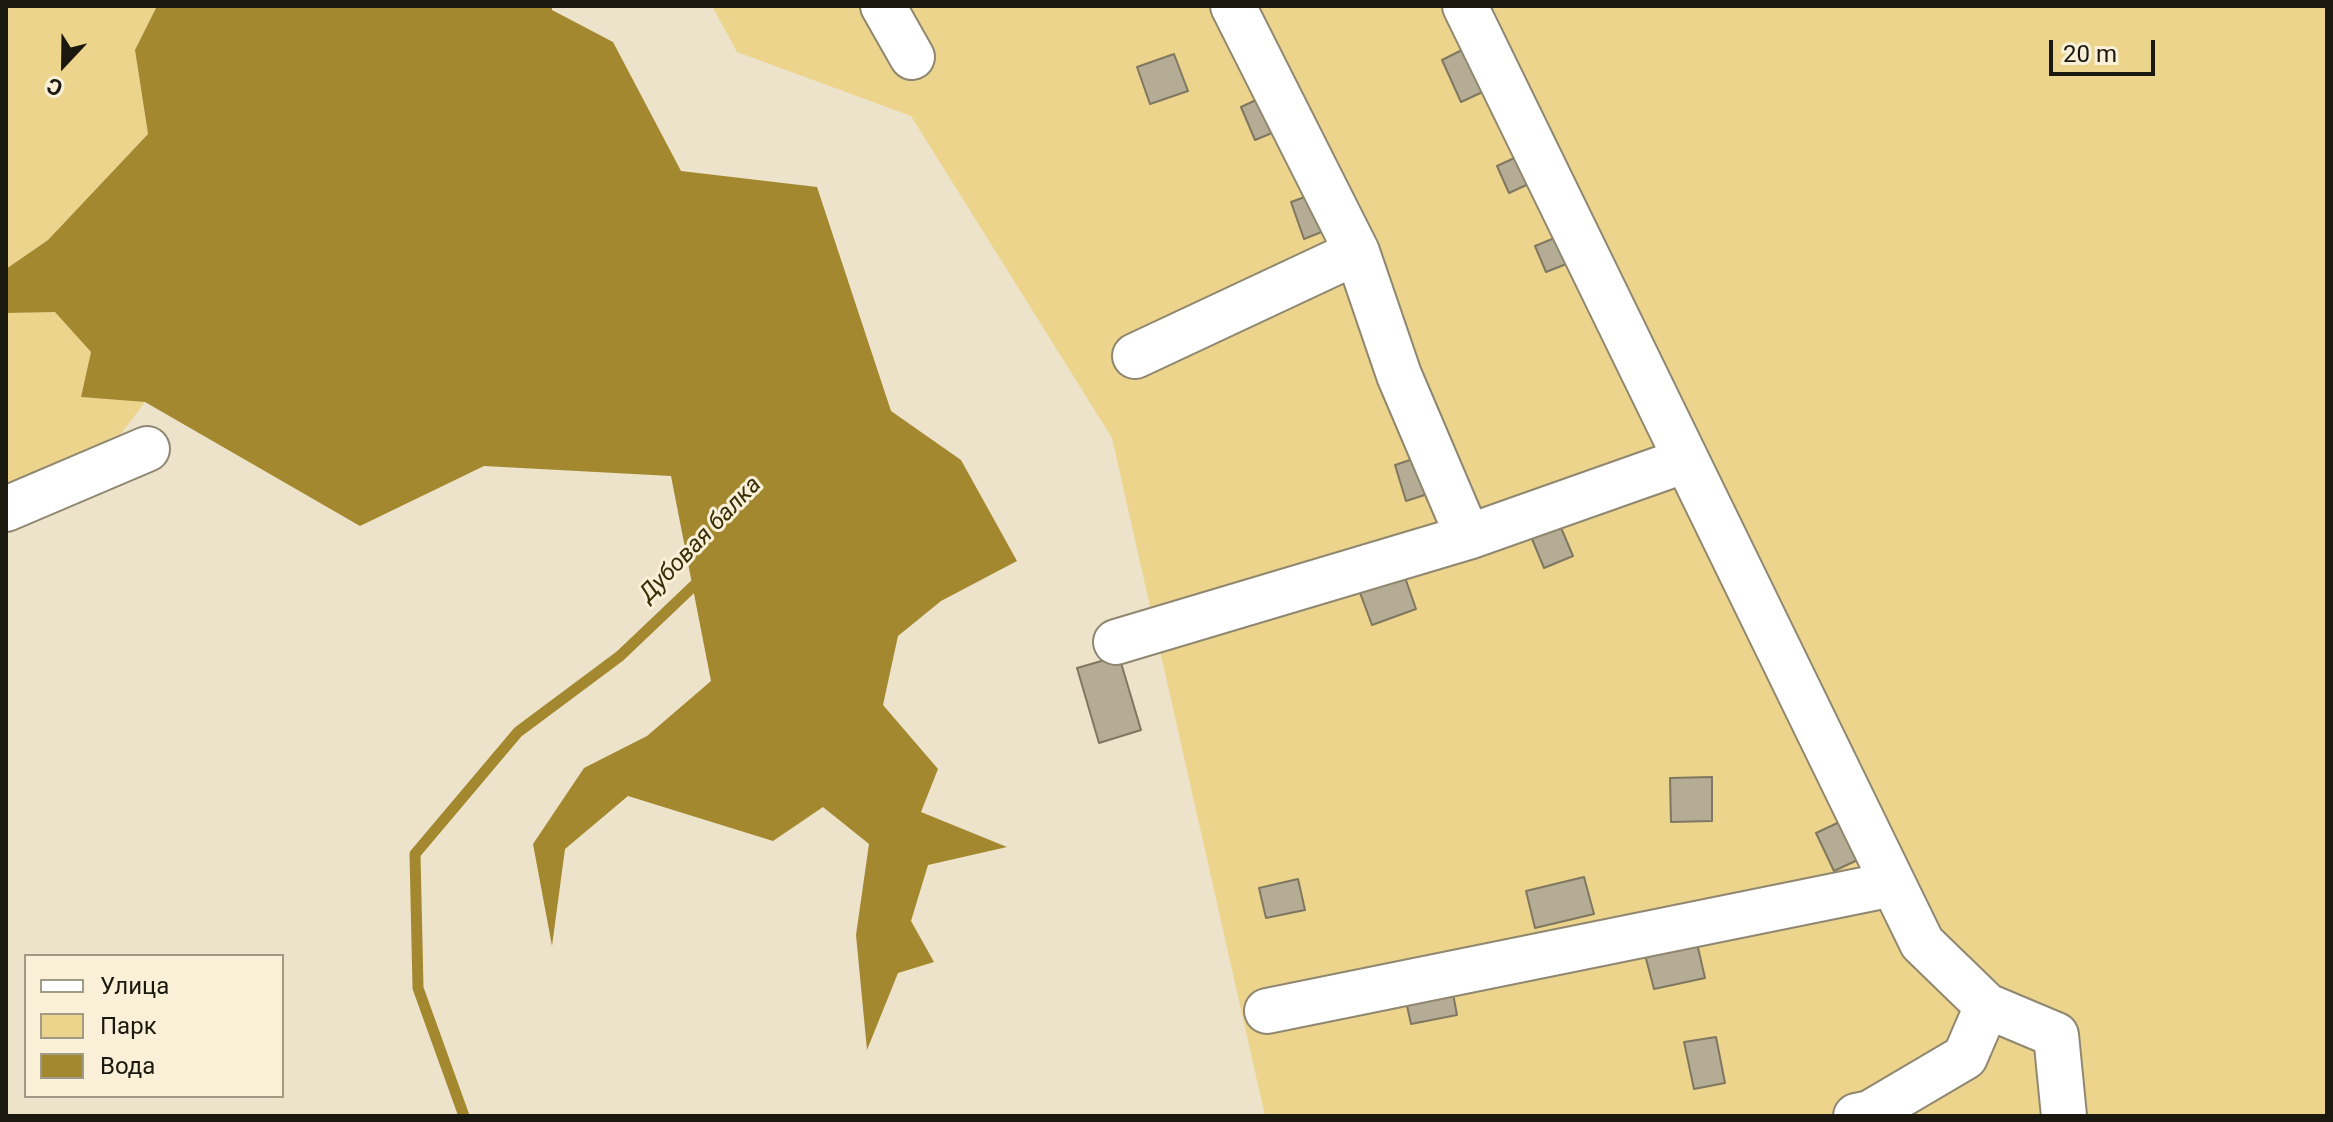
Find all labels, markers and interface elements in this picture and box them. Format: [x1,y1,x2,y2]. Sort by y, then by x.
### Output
north arrow [24,24,104,104]
scale bar [2053,24,2159,74]
text: 20 m [2063,40,2117,68]
text: С [43,72,66,101]
water label: Дубовая балка [634,471,768,609]
legend [24,954,284,1098]
text: Улица [100,972,169,1000]
text: Парк [100,1012,157,1040]
text: Вода [100,1052,155,1080]

